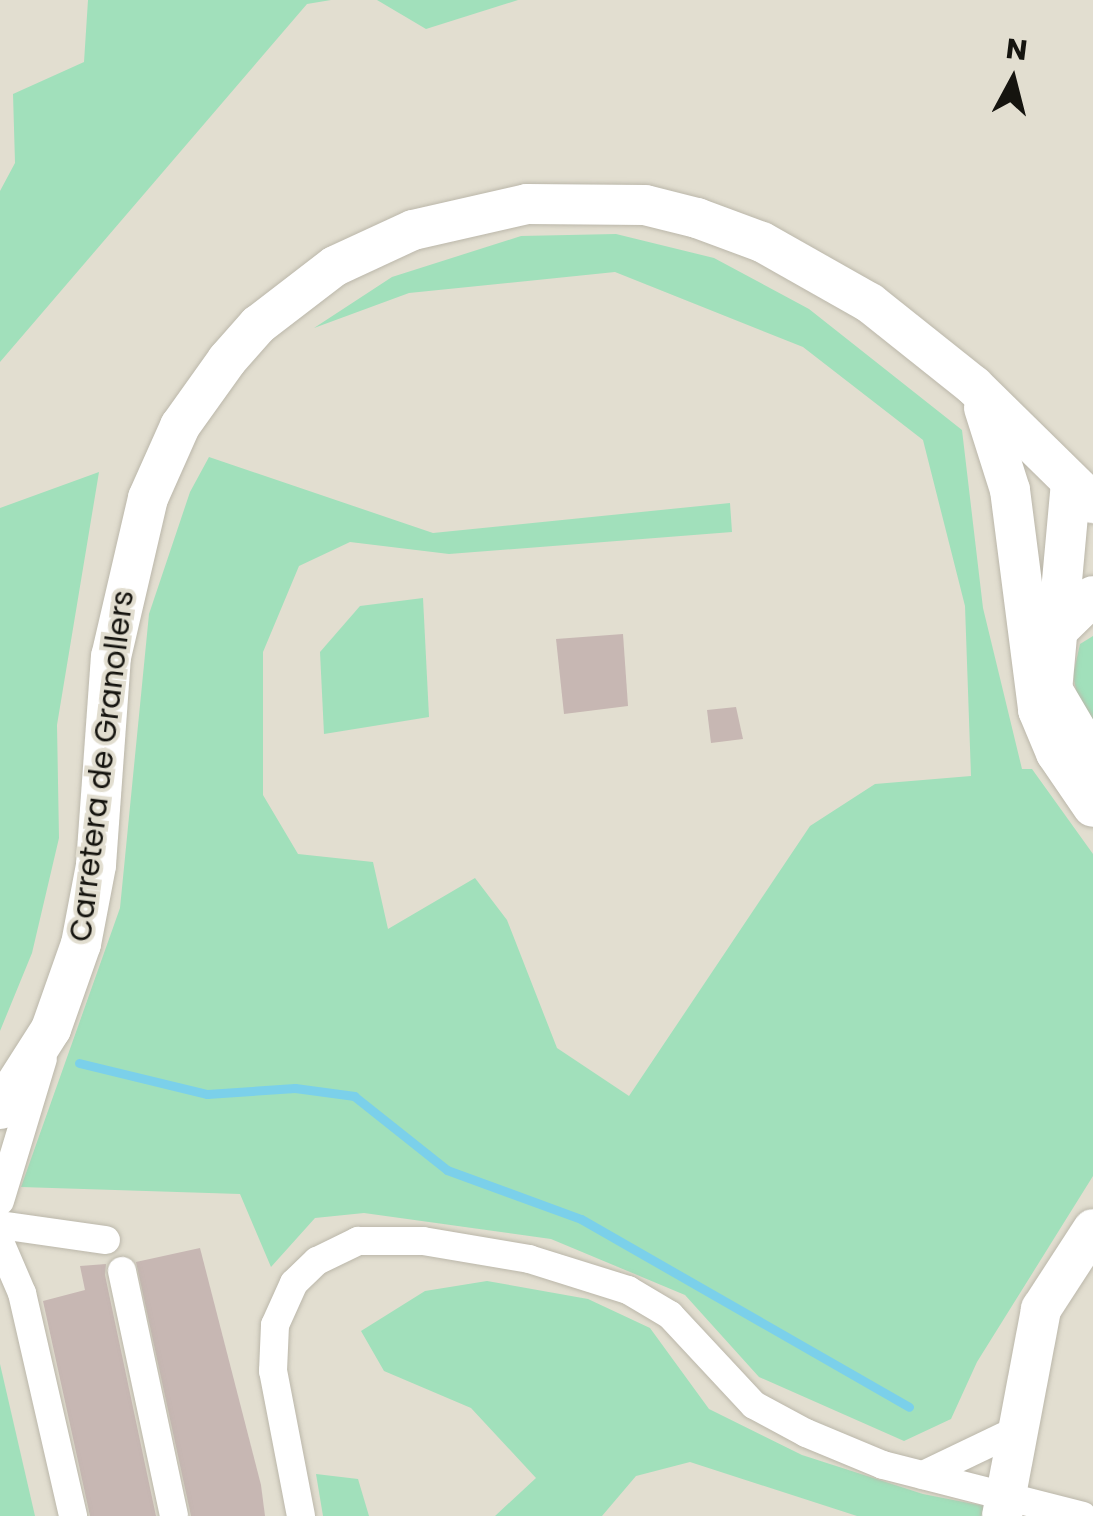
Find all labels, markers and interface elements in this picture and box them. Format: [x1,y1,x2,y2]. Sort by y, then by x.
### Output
text: N [1004,29,1030,70]
north arrow [963,30,1063,130]
street label: Carretera de Granollers [63,588,141,944]

